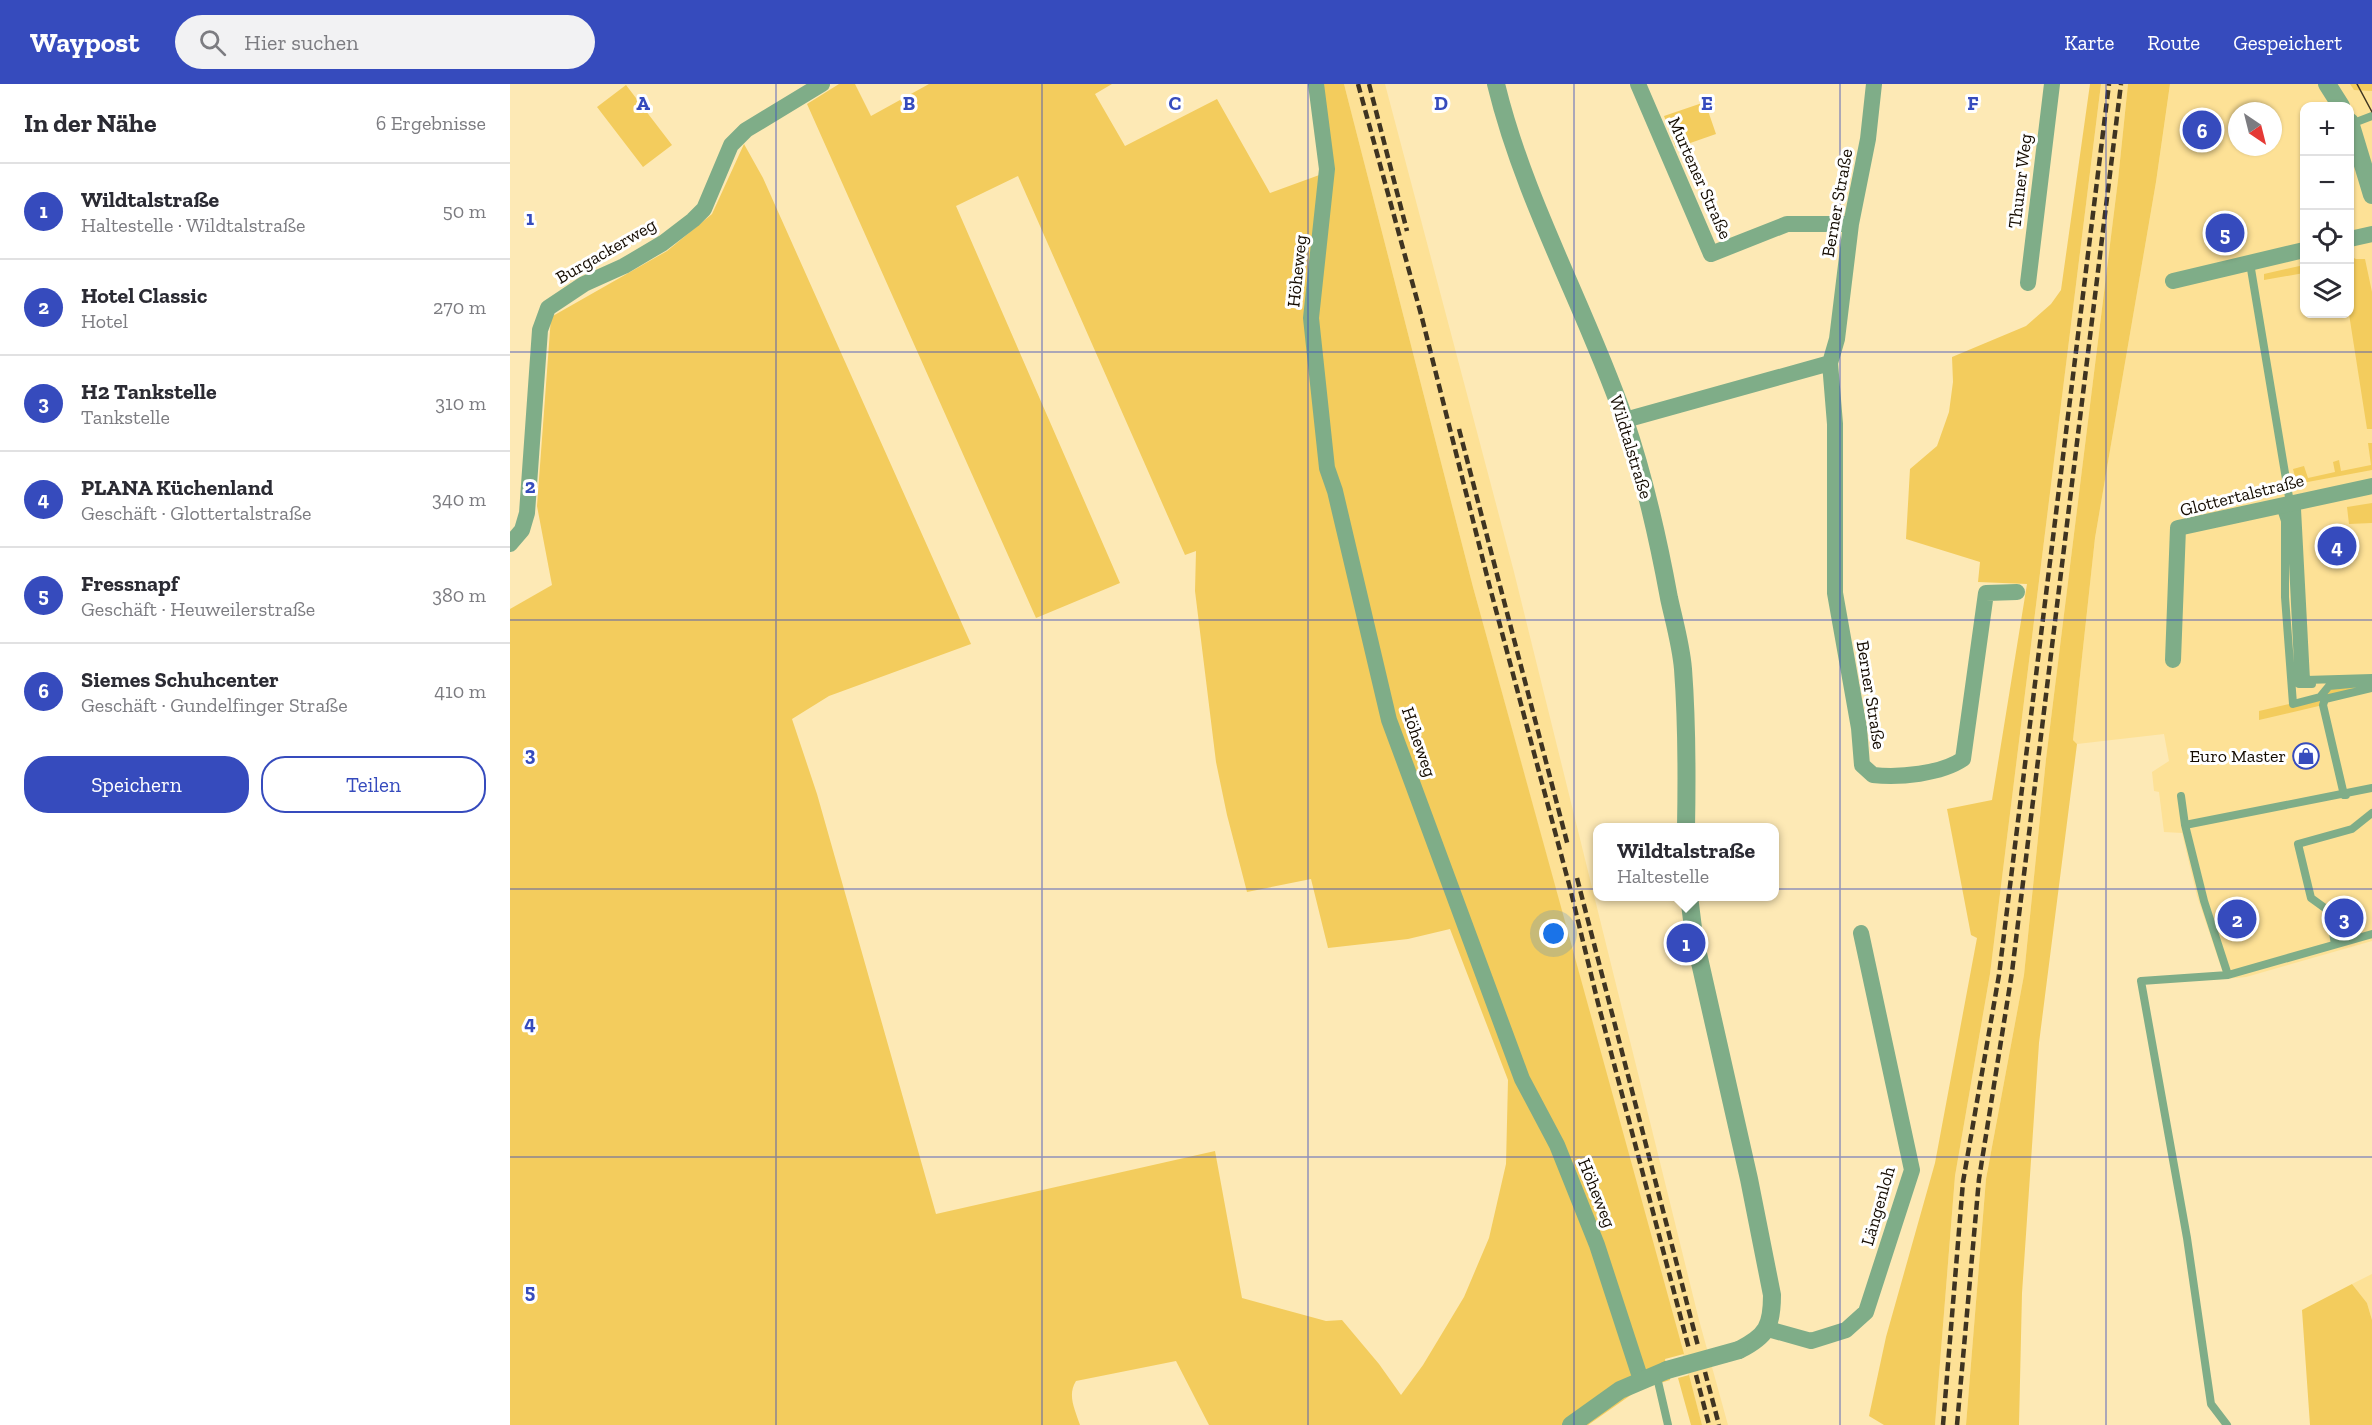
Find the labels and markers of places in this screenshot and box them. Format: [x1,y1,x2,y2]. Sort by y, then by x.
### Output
pin: 6 [2182,108,2222,152]
pin: 5 [2206,210,2244,256]
pin: 4 [2318,524,2356,568]
shop icon: Euro Master [2291,741,2321,771]
place label: Euro Master [2189,745,2286,767]
pin: 2 [2218,896,2256,942]
pin: 3 [2324,896,2364,940]
pin: 1 [1666,920,1706,966]

